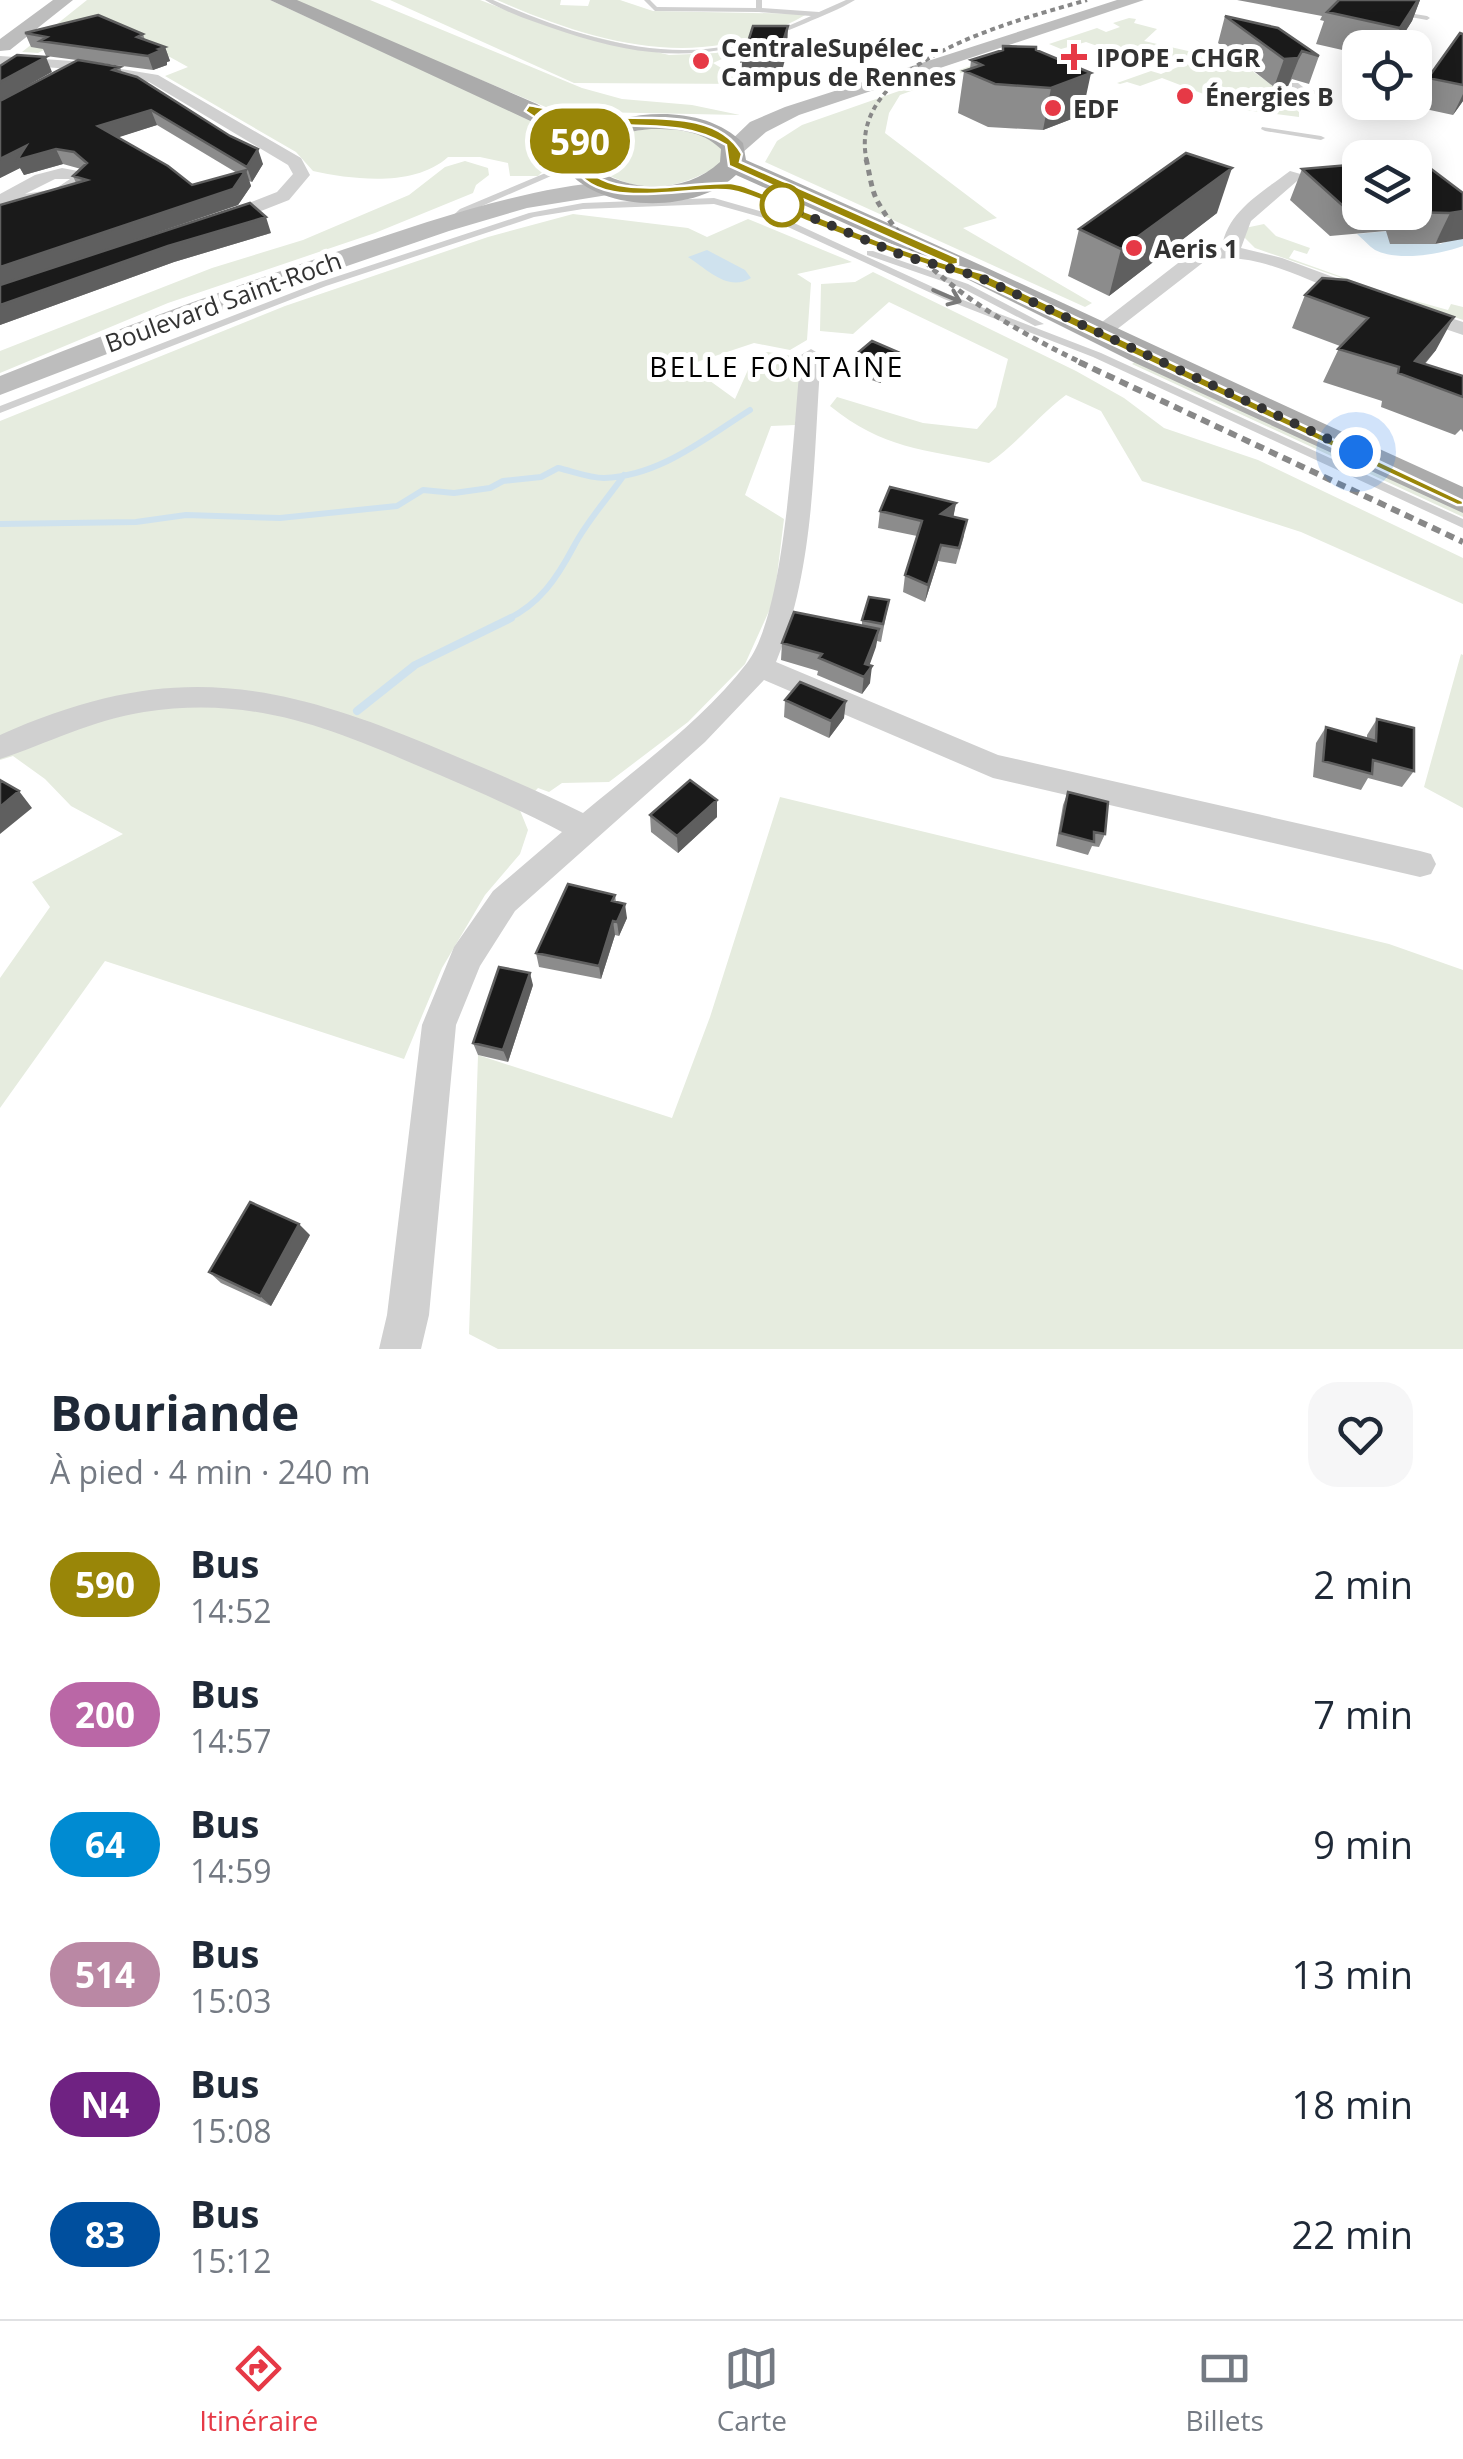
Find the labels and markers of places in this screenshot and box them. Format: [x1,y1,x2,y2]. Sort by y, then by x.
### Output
place label: CentraleSupélec - Campus de Rennes [721,30,956,93]
place label: IPOPE - CHGR [1096,40,1261,74]
marker: IPOPE - CHGR [1061,44,1087,70]
marker: CentraleSupélec - Campus de Rennes [690,50,712,72]
place label: Énergies B [1205,79,1334,113]
marker: Énergies B [1174,85,1196,107]
place label: EDF [1073,91,1119,125]
marker: EDF [1042,97,1064,119]
unlabelled marker [761,184,803,226]
place label: Aeris 1 [1154,231,1238,265]
marker: Aeris 1 [1123,237,1145,259]

